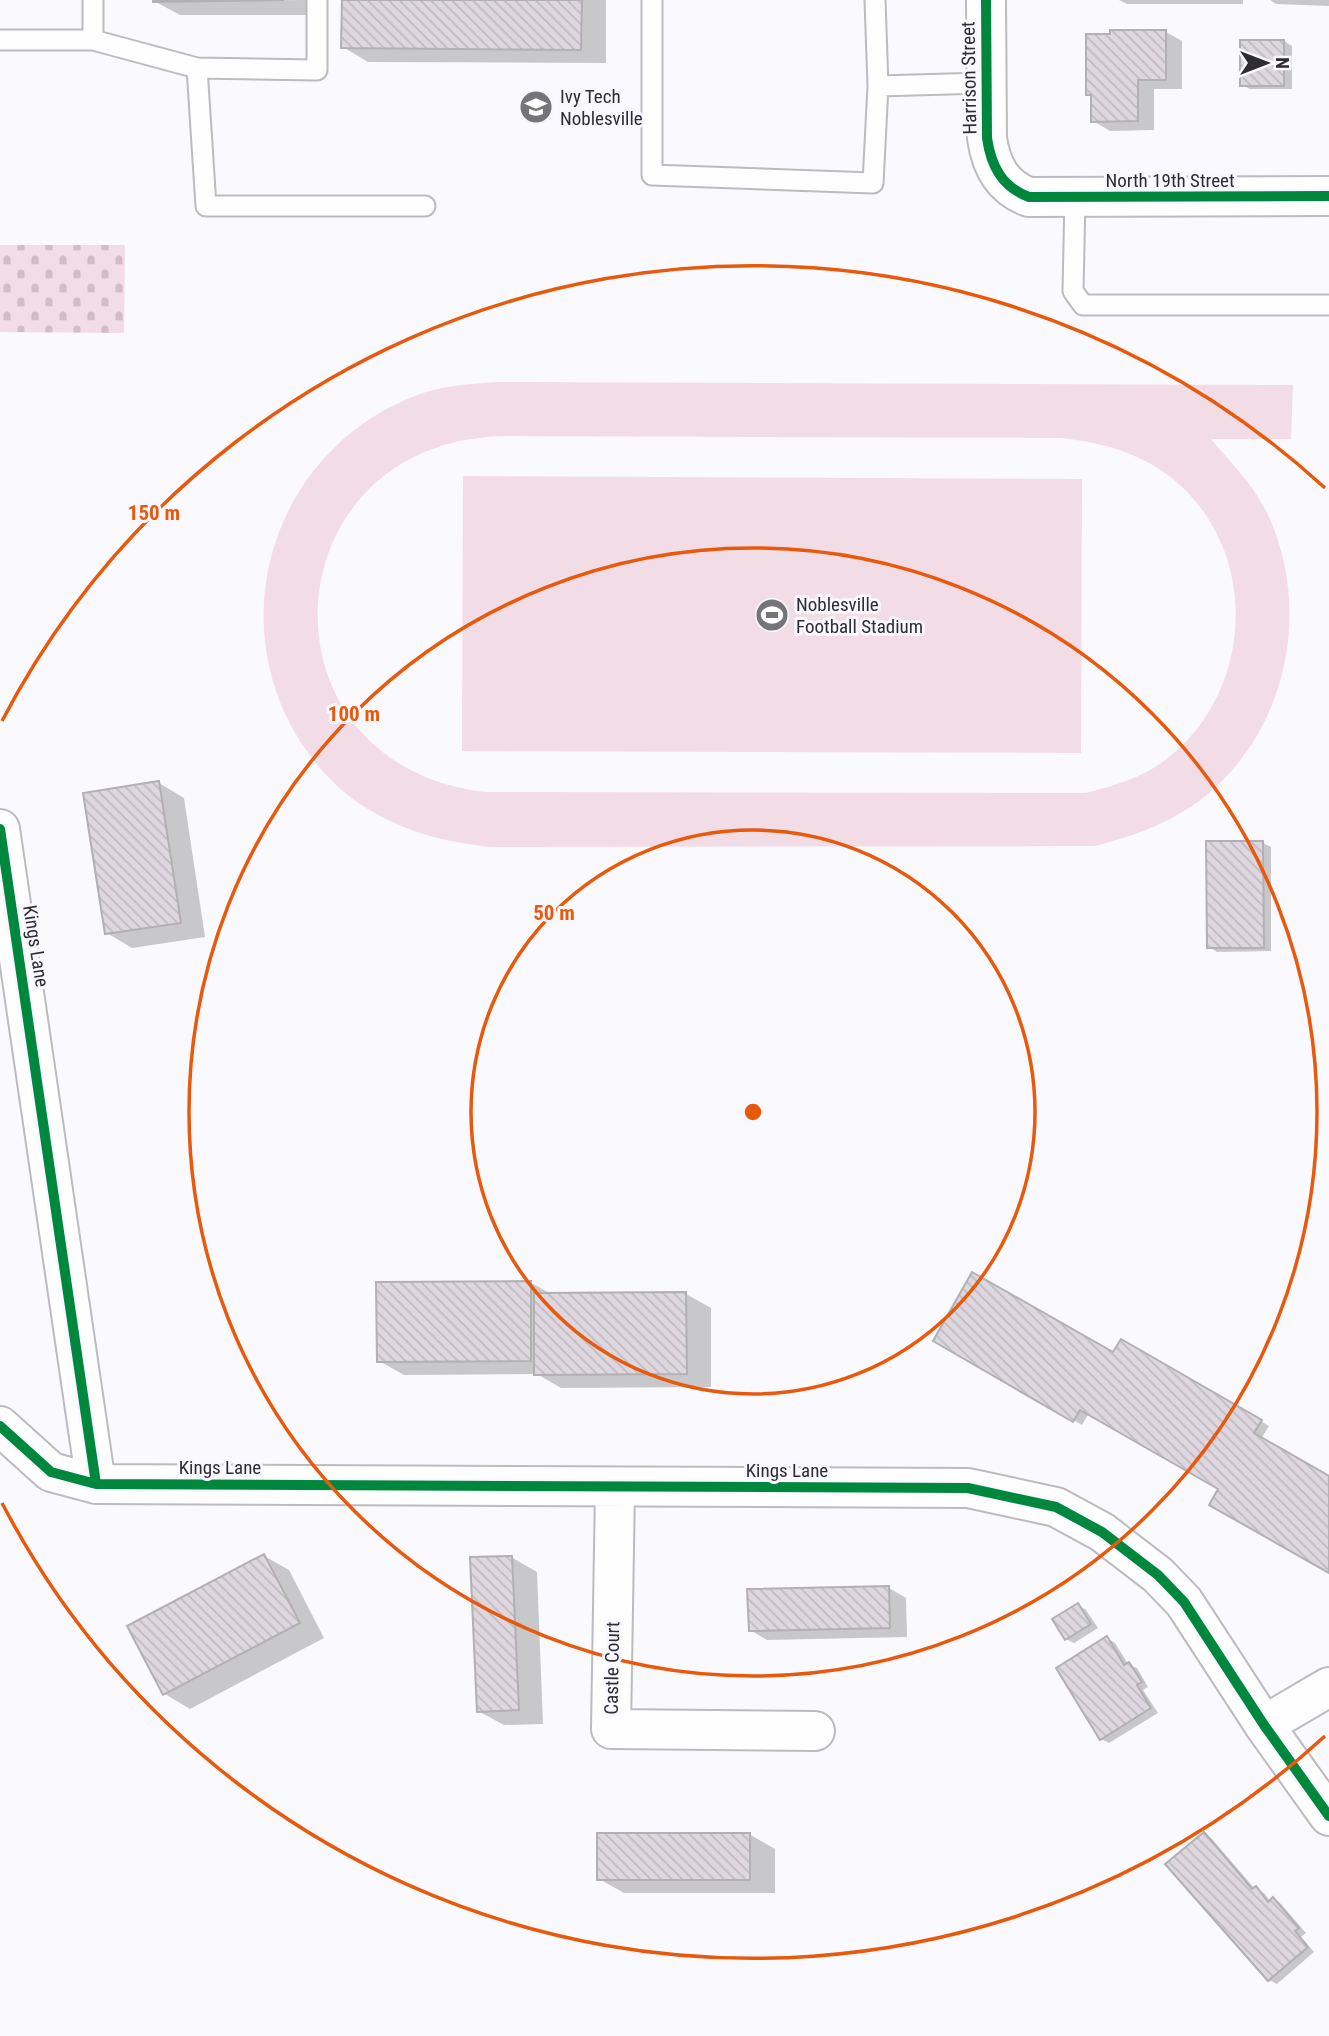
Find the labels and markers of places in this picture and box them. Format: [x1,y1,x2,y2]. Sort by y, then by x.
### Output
place label: Ivy Tech Noblesville [560,85,643,130]
school or university icon: Ivy Tech Noblesville [517,88,555,126]
place label: Noblesville Football Stadium [796,593,923,638]
sports icon: Noblesville Football Stadium [753,596,791,634]
centre of rings [741,1100,765,1124]

